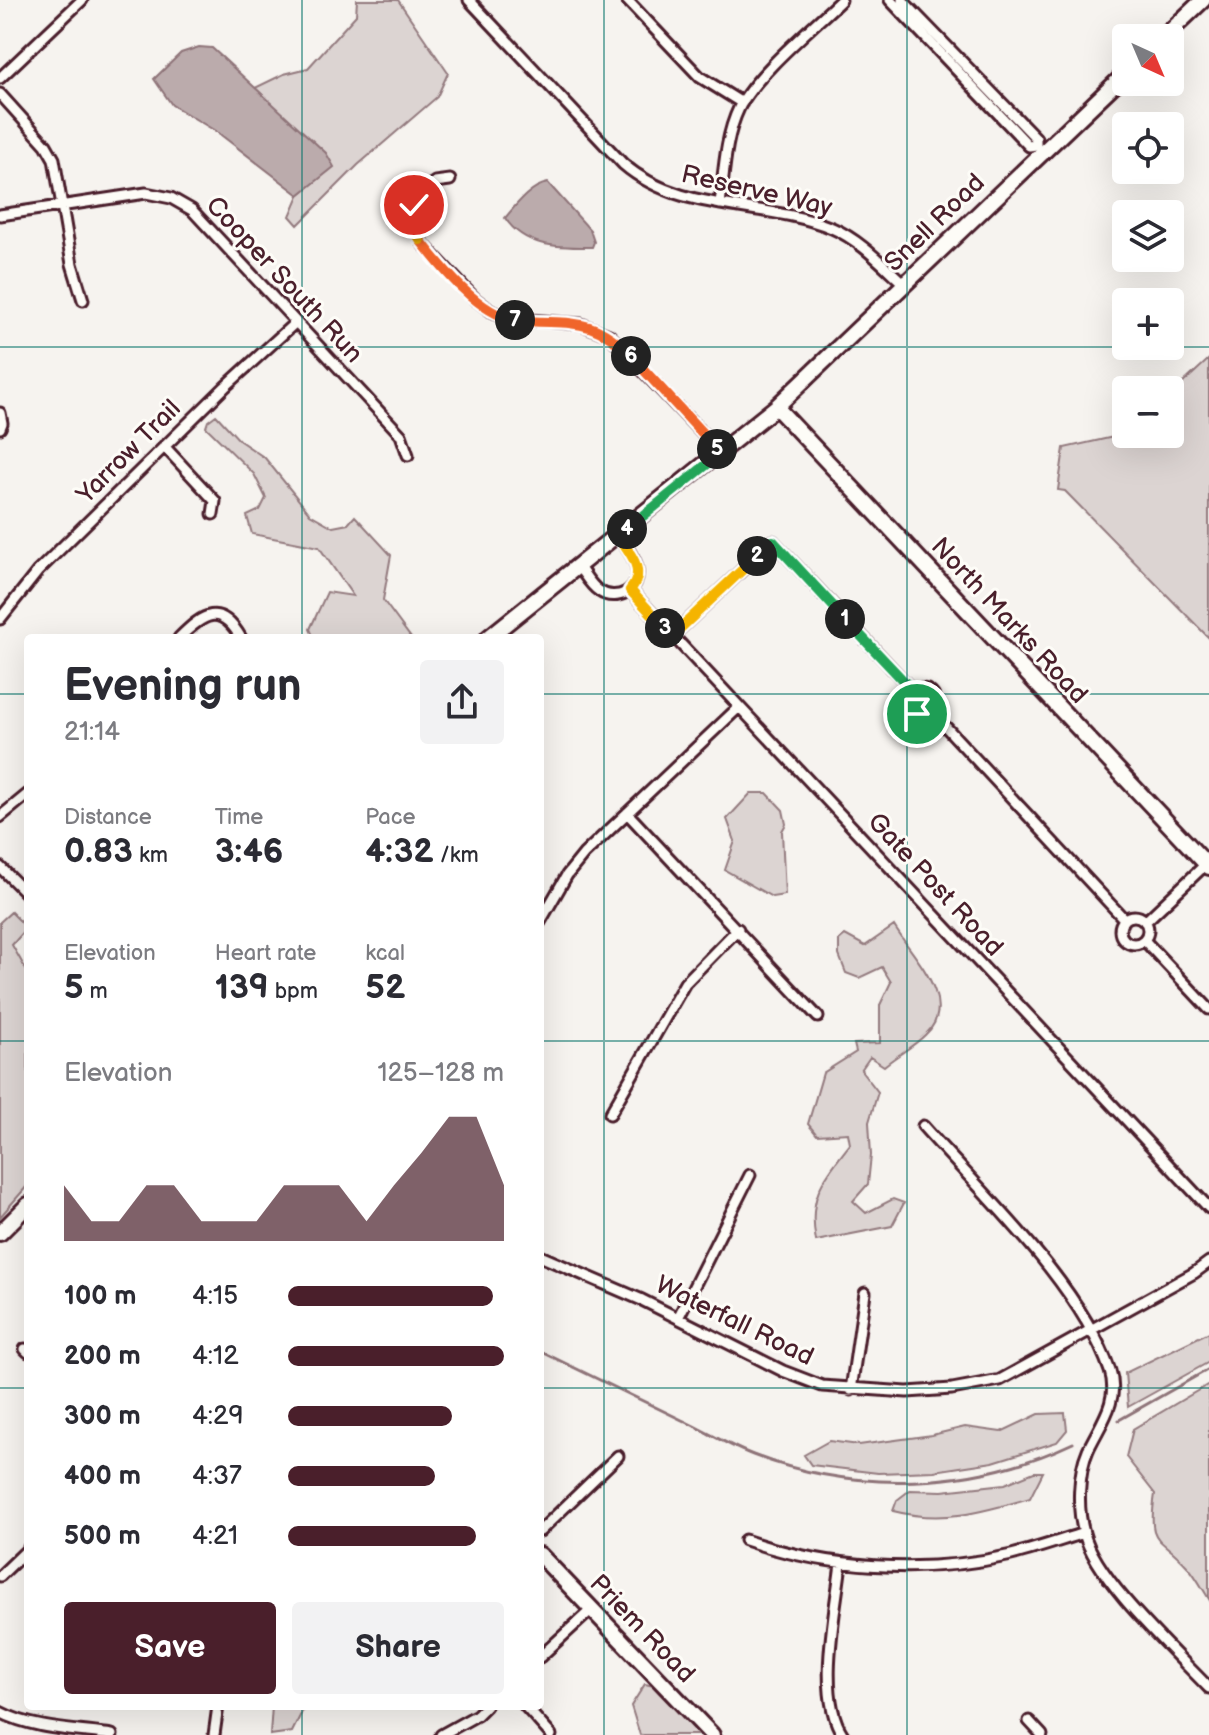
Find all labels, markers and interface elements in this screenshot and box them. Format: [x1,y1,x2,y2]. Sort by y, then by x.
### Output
north arrow [1112,24,1184,96]
map controls [1112,24,1184,448]
button: locate [1112,112,1184,184]
street label: Reserve Way [678,159,835,224]
street label: Snell Road [878,168,992,278]
pin [380,171,448,239]
icon: check [392,183,436,227]
street label: Cooper South Run [199,190,369,370]
button: layers [1112,200,1184,272]
button: + [1112,288,1184,360]
pin: 7 [495,300,535,340]
text: 7 [509,306,521,333]
pin: 6 [611,336,651,376]
text: 6 [624,342,638,369]
button: − [1112,376,1184,448]
street label: Yarrow Trail [70,394,187,511]
pin: 5 [697,429,737,469]
text: 5 [711,435,723,462]
pin: 4 [607,509,647,549]
text: 4 [621,515,633,542]
street label: North Marks Road [924,532,1094,710]
pin: 2 [737,536,777,576]
text: 2 [750,542,764,569]
pin: 1 [825,599,865,639]
text: 1 [840,605,850,632]
pin: 3 [645,608,685,648]
text: 3 [659,614,671,641]
text: Evening run [64,660,301,713]
button: share [420,660,504,744]
pin [883,680,951,748]
icon: arrive [895,692,939,736]
text: 21:14 [64,717,120,748]
text: Distance [64,804,152,831]
text: Time [215,804,263,831]
text: Pace [365,804,416,831]
street label: Gate Post Road [861,807,1009,963]
text: 0.83 [64,831,133,872]
text: 3:46 [215,831,283,872]
text: 4:32 [365,831,434,872]
text: km [133,842,168,869]
text: /km [434,842,479,869]
text: Elevation [64,940,156,967]
text: Heart rate [215,940,316,967]
text: kcal [365,940,405,967]
text: 5 [64,967,84,1008]
text: 139 [215,967,269,1008]
text: 52 [365,967,405,1008]
text: m [84,978,108,1005]
text: bpm [269,978,318,1005]
text: Elevation [64,1058,172,1089]
text: 125–128 m [377,1058,504,1089]
street label: Waterfall Road [650,1270,819,1373]
text: 100 m [64,1281,137,1312]
text: 4:15 [192,1281,238,1312]
text: 200 m [64,1341,141,1372]
text: 4:12 [192,1341,239,1372]
text: 300 m [64,1401,141,1432]
text: 4:29 [192,1401,243,1432]
text: 400 m [64,1461,141,1492]
text: 4:37 [192,1461,242,1492]
text: 500 m [64,1521,141,1552]
text: 4:21 [192,1521,238,1552]
street label: Priem Road [583,1568,701,1690]
button: Save [64,1602,276,1694]
button: Share [292,1602,504,1694]

